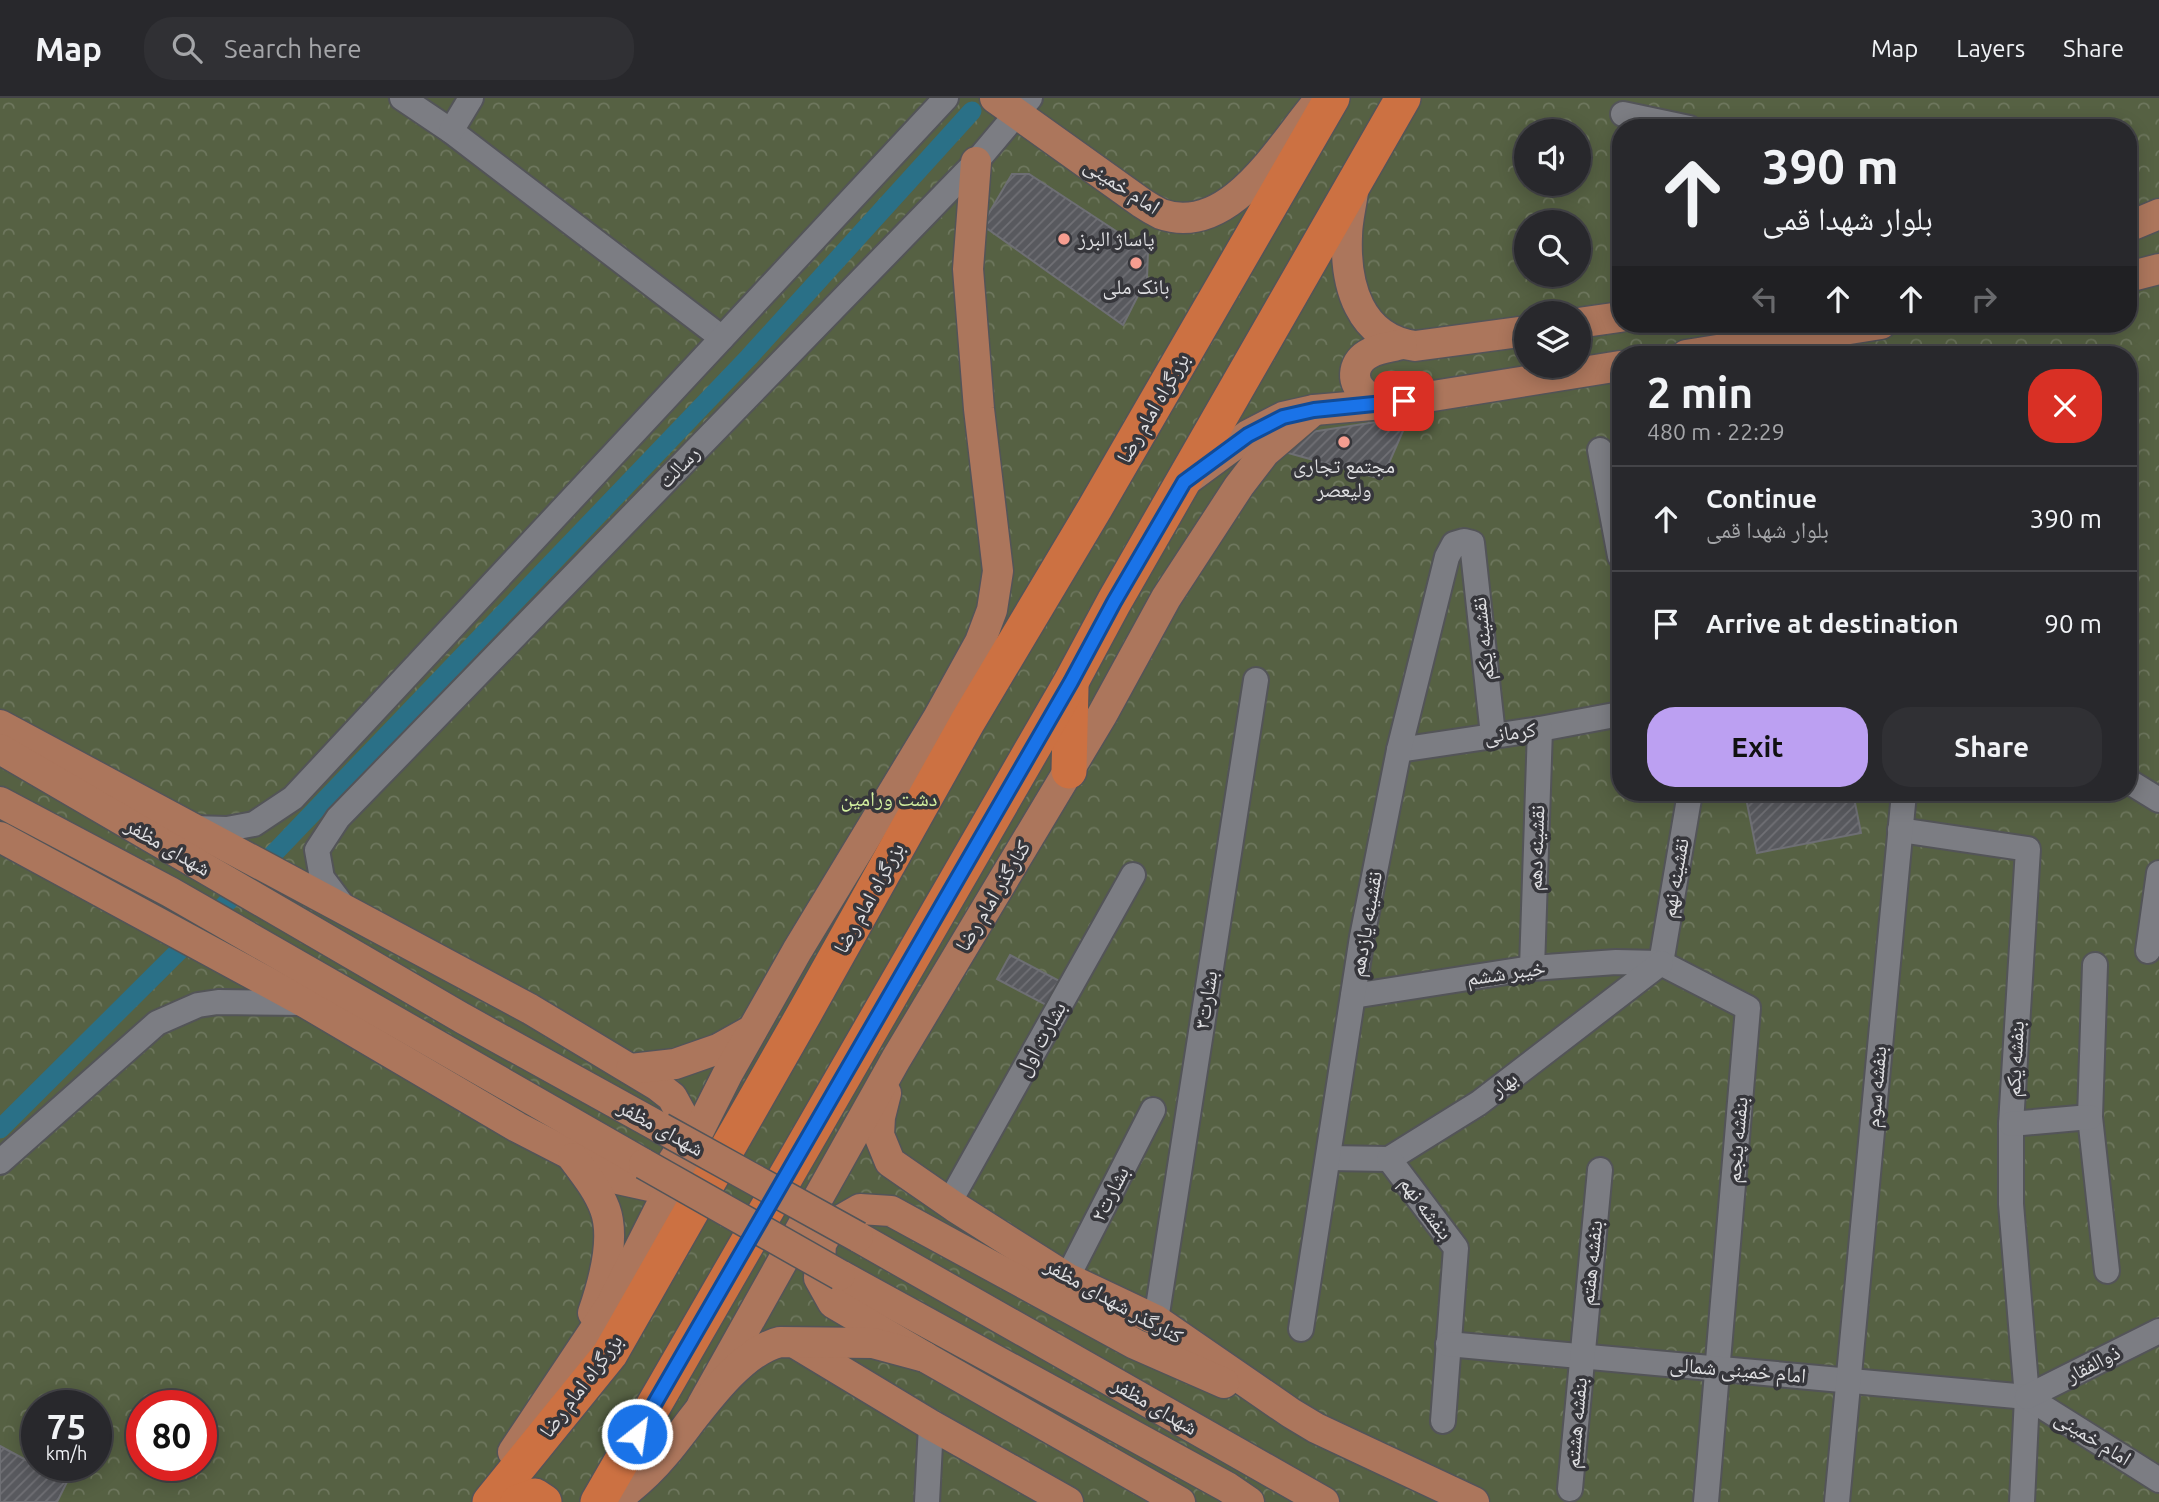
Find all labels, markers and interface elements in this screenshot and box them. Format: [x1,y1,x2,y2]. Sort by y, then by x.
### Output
search box [144,17,634,80]
icon: search [168,29,206,67]
text: Map [35,30,102,67]
text: Search here [224,34,362,63]
text: Map [1871,35,1918,62]
text: Layers [1956,35,2025,62]
text: Share [2063,35,2124,62]
map controls [1514,119,1591,378]
button: sound [1514,119,1591,196]
text: 390 m [1762,138,1899,193]
icon: ahead [1647,147,1738,238]
street label: امام خمینی [1079,152,1165,221]
text: بلوار شهدا قمی [1762,200,1933,236]
button: search [1514,210,1591,287]
place label: پاساژ البرز [1077,226,1155,251]
marker: پاساژ البرز [1056,231,1072,247]
marker: بانک ملی [1128,255,1144,271]
place label: بانک ملی [1102,274,1170,300]
icon: left [1746,280,1784,318]
icon: ahead [1819,280,1857,318]
icon: ahead [1892,280,1930,318]
icon: right [1965,280,2003,318]
button: layers [1514,301,1591,378]
street label: بزرگراه امام رضا [1111,348,1196,468]
text: 2 min [1647,369,1753,416]
button: close [2028,369,2102,443]
pin [1374,371,1434,431]
icon: arrive [1385,382,1423,420]
text: 480 m · 22:29 [1647,419,1785,444]
marker: مجتمع تجاری ولیعصر [1336,434,1352,450]
street label: رسالت [653,440,704,492]
place label: مجتمع تجاری ولیعصر [1293,453,1395,501]
text: Continue [1706,484,1817,513]
icon: ahead [1647,500,1685,538]
text: 390 m [2030,504,2102,533]
text: بلوار شهدا قمی [1706,517,1829,542]
street label: نقشینه یکم [1466,596,1501,682]
icon: arrive [1647,605,1685,643]
text: Arrive at destination [1706,609,1959,638]
text: 90 m [2044,609,2102,638]
button: Exit [1647,707,1868,787]
button: Share [1882,707,2102,787]
street label: کرمانی [1482,716,1538,750]
park label: دشت ورامین [841,786,937,812]
street label: نقشینه دهم [1522,804,1551,892]
street label: شهدای مظفر [120,812,215,881]
street label: کنارگذر امام رضا [950,836,1037,957]
street label: نقشینه نهم [1655,836,1696,920]
street label: بزرگراه امام رضا [828,838,911,959]
street label: نقشینه یازدهم [1344,869,1389,979]
street label: خیبر ششم [1465,955,1547,992]
street label: بشارت۳ [1189,969,1222,1031]
street label: بشارت اول [1010,997,1071,1080]
street label: بنفشه یکم [2000,1020,2031,1098]
street label: بنفشه سوم [1859,1045,1894,1129]
street label: بهار [1485,1065,1522,1102]
street label: شهدای مظفر [613,1093,708,1161]
street label: بنفشه پنجم [1720,1096,1755,1184]
street label: بشارت۲ [1085,1162,1134,1225]
street label: بنفشه نهم [1393,1171,1458,1246]
street label: بنفشه هفتم [1574,1219,1609,1307]
street label: کنارگذر شهدای مظفر [1040,1252,1188,1349]
street label: بزرگراه امام رضا [534,1329,629,1443]
street label: ذوالفقار [2061,1339,2124,1387]
street label: امام خمینی شمالی [1669,1351,1807,1390]
street label: شهدای مظفر [1107,1371,1202,1440]
street label: بنفشه هشتم [1559,1376,1594,1470]
speed limit sign: 80 [126,1390,217,1481]
position arrow [600,1397,674,1471]
street label: امام خمینی [2049,1404,2136,1472]
text: 75 [47,1406,86,1446]
text: km/h [46,1443,87,1463]

